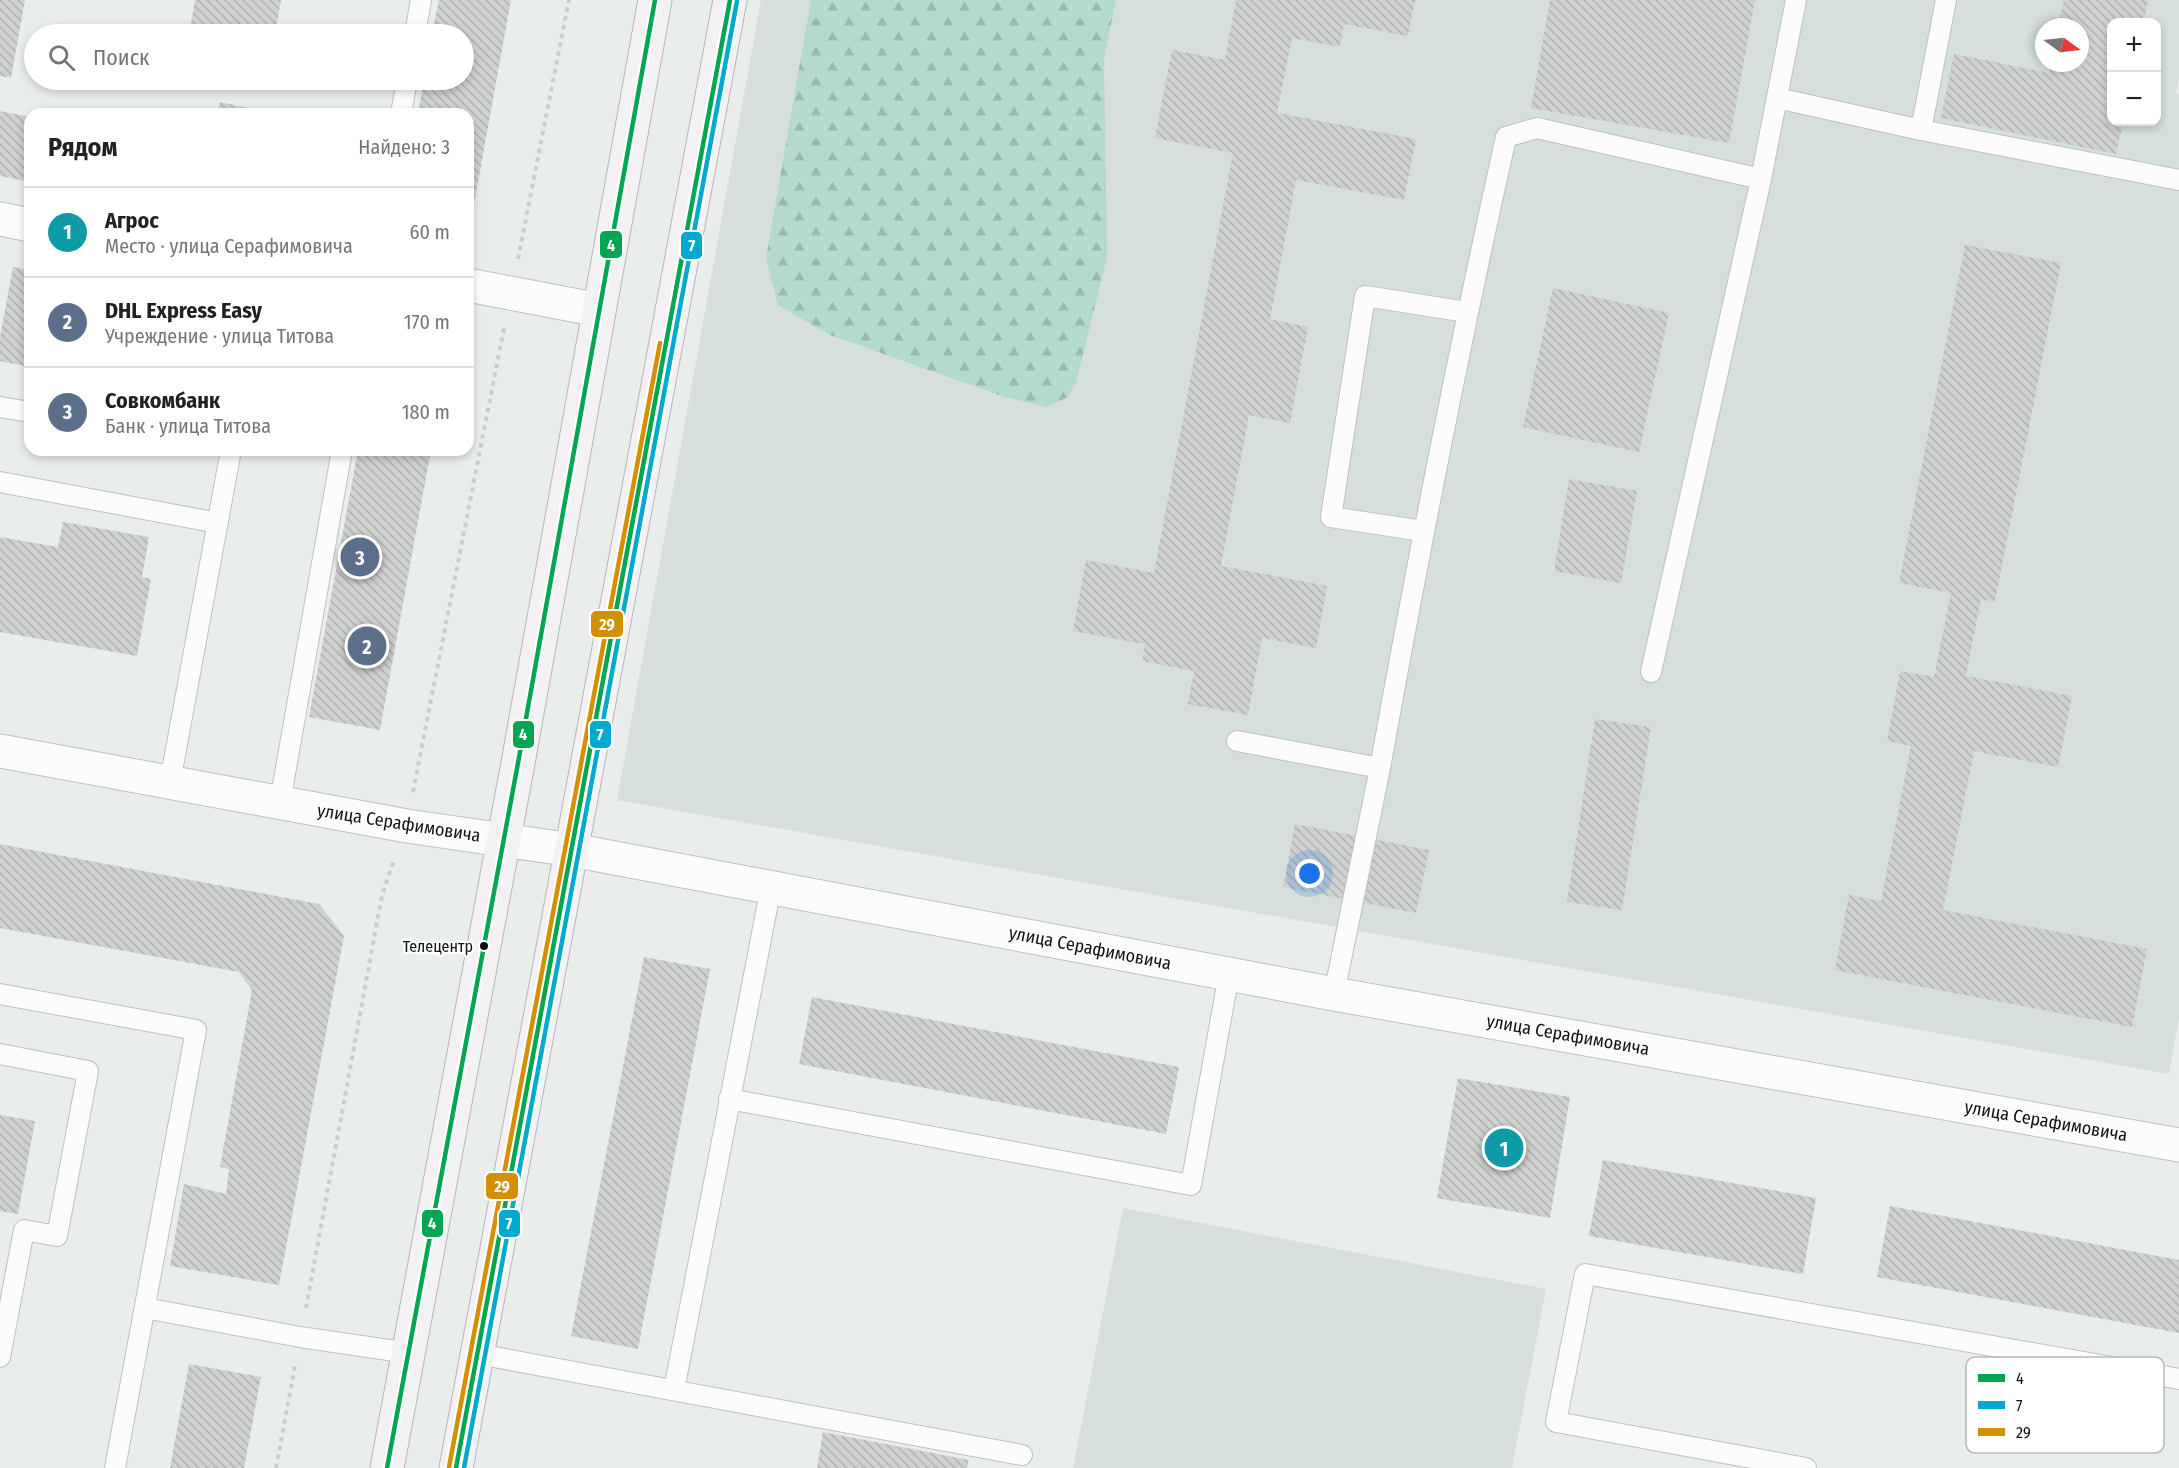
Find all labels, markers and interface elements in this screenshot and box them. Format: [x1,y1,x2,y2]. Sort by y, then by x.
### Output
north arrow [2035,18,2089,72]
map controls [2107,18,2161,126]
button: + [2107,18,2161,72]
search box [24,24,474,90]
icon: search [45,41,78,74]
text: Поиск [93,44,149,71]
button: − [2107,72,2161,126]
text: Рядом [48,132,117,163]
text: Найдено: 3 [358,135,450,159]
text: Агрос [105,207,159,234]
text: 1 [63,220,72,244]
text: 60 m [410,220,450,244]
line badge: 4 [599,230,623,259]
line badge: 7 [680,231,703,260]
text: Место · улица Серафимовича [105,234,353,258]
text: 4 [607,236,615,255]
text: 7 [689,236,696,255]
text: DHL Express Easy [105,297,262,324]
text: 2 [63,310,72,334]
text: 170 m [404,310,450,334]
text: Учреждение · улица Титова [105,324,334,348]
text: Совкомбанк [105,387,220,414]
text: 3 [63,400,72,424]
text: 180 m [402,400,450,424]
text: Банк · улица Титова [105,414,271,438]
pin: 3 [340,534,380,580]
line badge: 29 [590,610,624,638]
text: 29 [598,615,615,634]
pin: 2 [348,624,386,668]
line badge: 4 [512,720,535,749]
line badge: 7 [589,720,612,749]
text: 4 [519,725,527,744]
text: 7 [597,725,604,744]
street label: улица Серафимовича [316,799,482,847]
your location [1295,859,1324,888]
street label: улица Серафимовича [1007,921,1173,975]
place label: Телецентр [403,937,473,956]
marker: Телецентр [478,940,490,952]
street label: улица Серафимовича [1485,1010,1651,1060]
street label: улица Серафимовича [1963,1096,2129,1146]
pin: 1 [1484,1126,1524,1170]
line badge: 29 [485,1172,519,1200]
text: 29 [493,1177,510,1196]
line badge: 4 [421,1209,444,1238]
line badge: 7 [498,1209,521,1238]
text: 4 [428,1214,436,1233]
text: 7 [506,1214,513,1233]
legend [1966,1357,2164,1453]
text: 4 [2016,1369,2024,1388]
text: 7 [2016,1396,2023,1415]
text: 29 [2016,1423,2031,1442]

